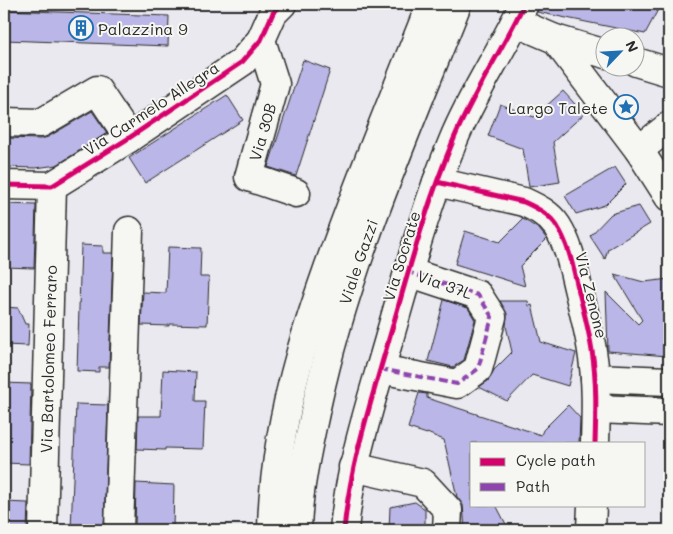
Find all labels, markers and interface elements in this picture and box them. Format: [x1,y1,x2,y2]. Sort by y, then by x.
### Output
building icon: Palazzina 9 [68,15,94,41]
place label: Palazzina 9 [98,18,188,39]
north arrow [596,28,646,78]
text: N [621,37,643,55]
street label: Via Carmelo Allegra [79,56,223,160]
place icon: Largo Talete [613,94,639,120]
place label: Largo Talete [508,97,608,118]
street label: Via 30B [244,100,280,163]
street label: Via Socrate [377,208,425,304]
street label: Viale Gazzi [333,216,382,307]
street label: Via Zenone [571,250,613,340]
street label: Via Bartolomeo Ferraro [35,265,60,453]
street label: Via 37L [415,265,476,303]
legend [470,442,646,506]
text: Cycle path [516,450,595,470]
text: Path [516,476,550,496]

